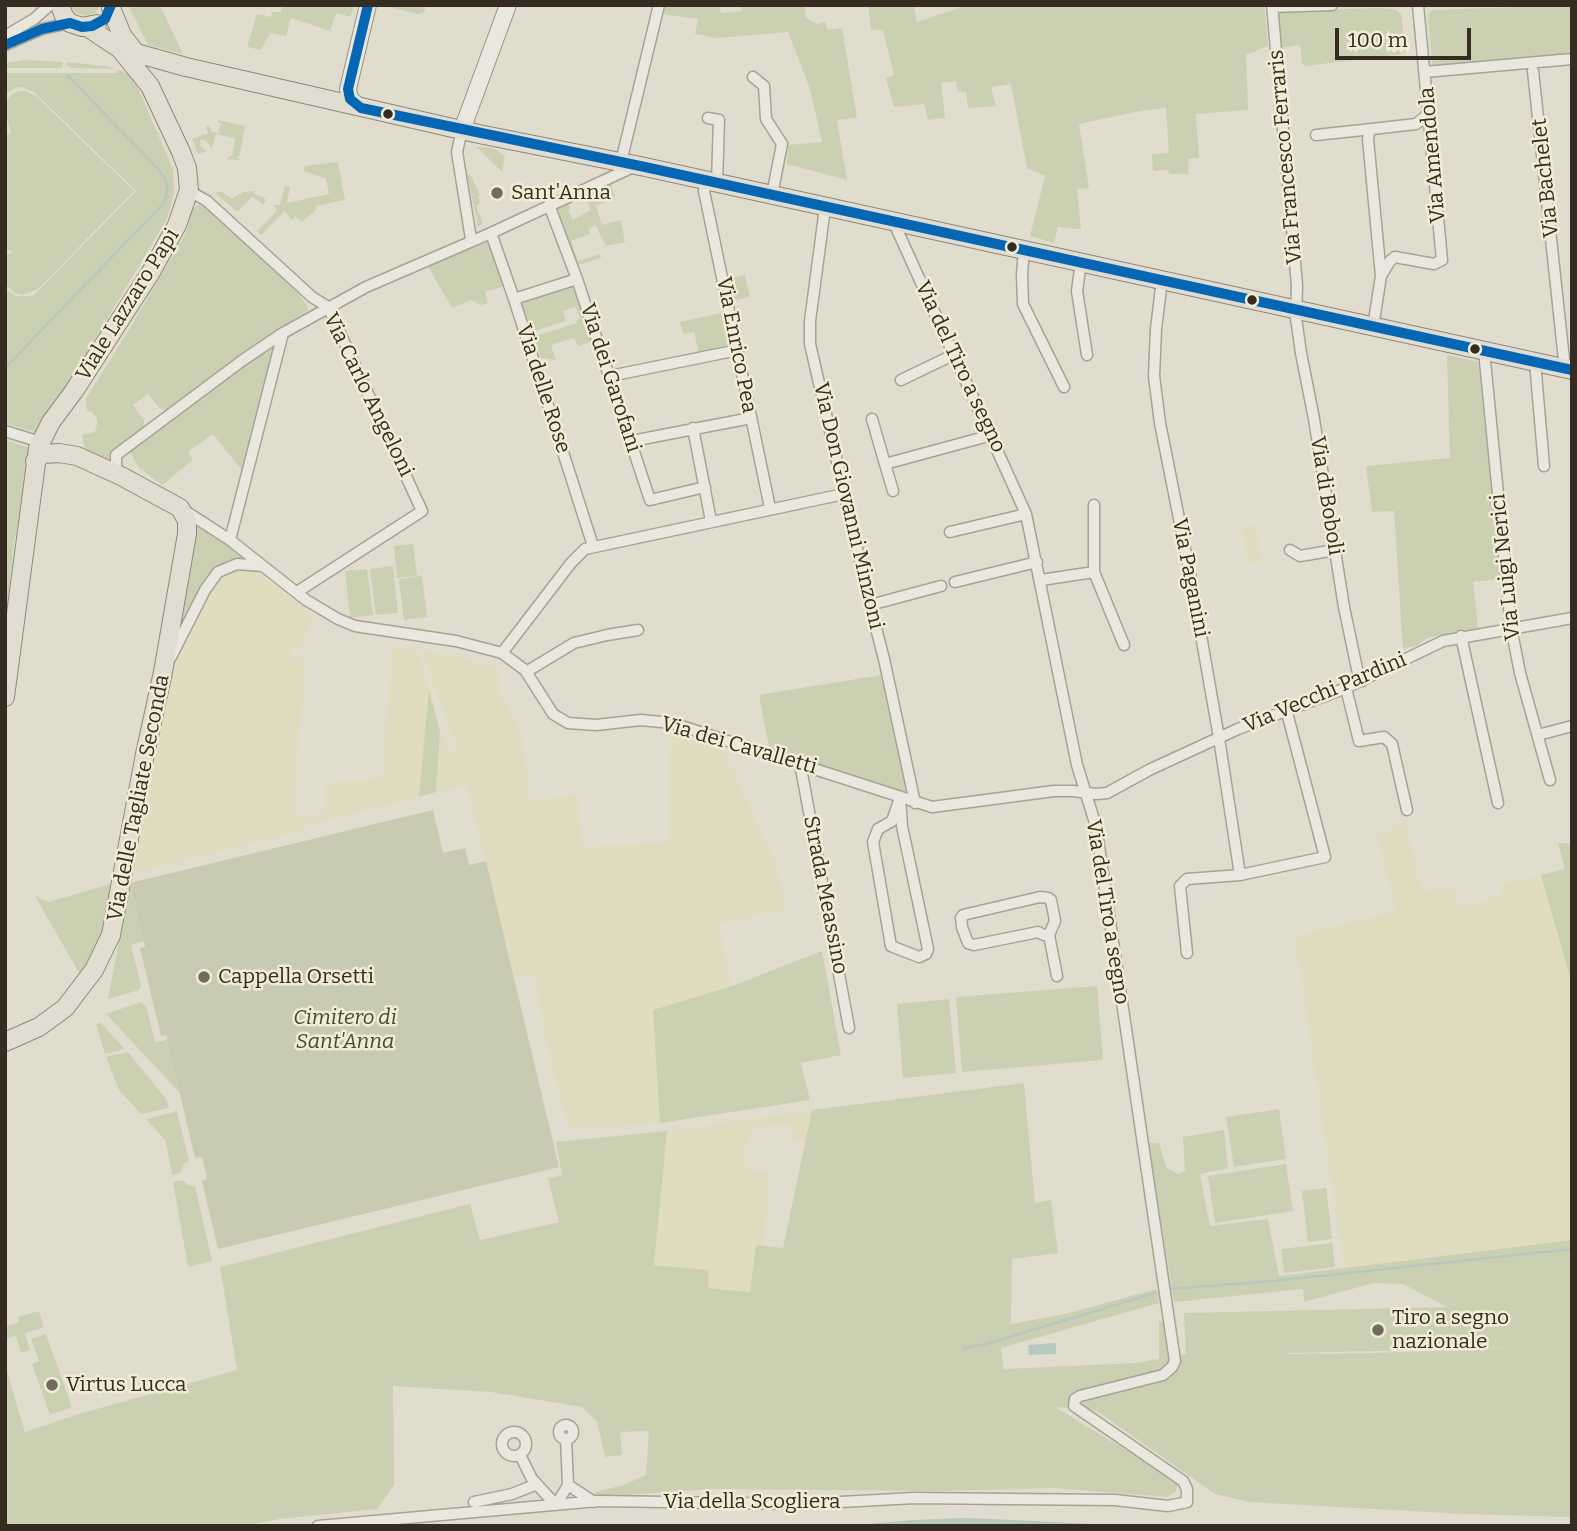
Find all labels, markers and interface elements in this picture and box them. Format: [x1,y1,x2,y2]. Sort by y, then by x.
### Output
scale bar [1339,14,1476,58]
text: 100 m [1348,27,1408,53]
street label: Via Francesco Ferraris [1264,49,1308,265]
street label: Via Amendola [1415,86,1451,224]
unlabelled marker [381,107,395,121]
street label: Via Bachelet [1527,117,1565,239]
place label: Sant'Anna [511,180,611,206]
marker: Sant'Anna [489,185,505,201]
street label: Viale Lazzaro Papi [71,224,185,386]
unlabelled marker [1005,240,1019,254]
street label: Via Enrico Pea [710,275,762,415]
street label: Via del Tiro a segno [909,277,1011,457]
unlabelled marker [1245,293,1259,307]
street label: Via dei Garofani [574,300,646,456]
street label: Via Carlo Angeloni [317,309,419,481]
street label: Via delle Rose [510,321,576,457]
unlabelled marker [1468,342,1482,356]
street label: Via Don Giovanni Minzoni [807,380,889,632]
street label: Via di Boboli [1304,435,1348,557]
street label: Via Luigi Nerici [1486,492,1526,642]
street label: Via Paganini [1166,516,1214,640]
street label: Via Vecchi Pardini [1240,647,1410,739]
street label: Via delle Tagliate Seconda [103,673,175,923]
street label: Via dei Cavalletti [658,712,820,780]
street label: Strada Meassino [797,814,853,976]
street label: Via del Tiro a segno [1080,818,1134,1006]
place label: Cappella Orsetti [218,964,374,990]
marker: Cappella Orsetti [196,969,212,985]
park label: Cimitero di Sant'Anna [293,1005,397,1055]
place label: Tiro a segno nazionale [1392,1305,1509,1355]
marker: Tiro a segno nazionale [1370,1322,1386,1338]
place label: Virtus Lucca [66,1372,187,1398]
marker: Virtus Lucca [44,1377,60,1393]
street label: Via della Scogliera [664,1489,840,1515]

